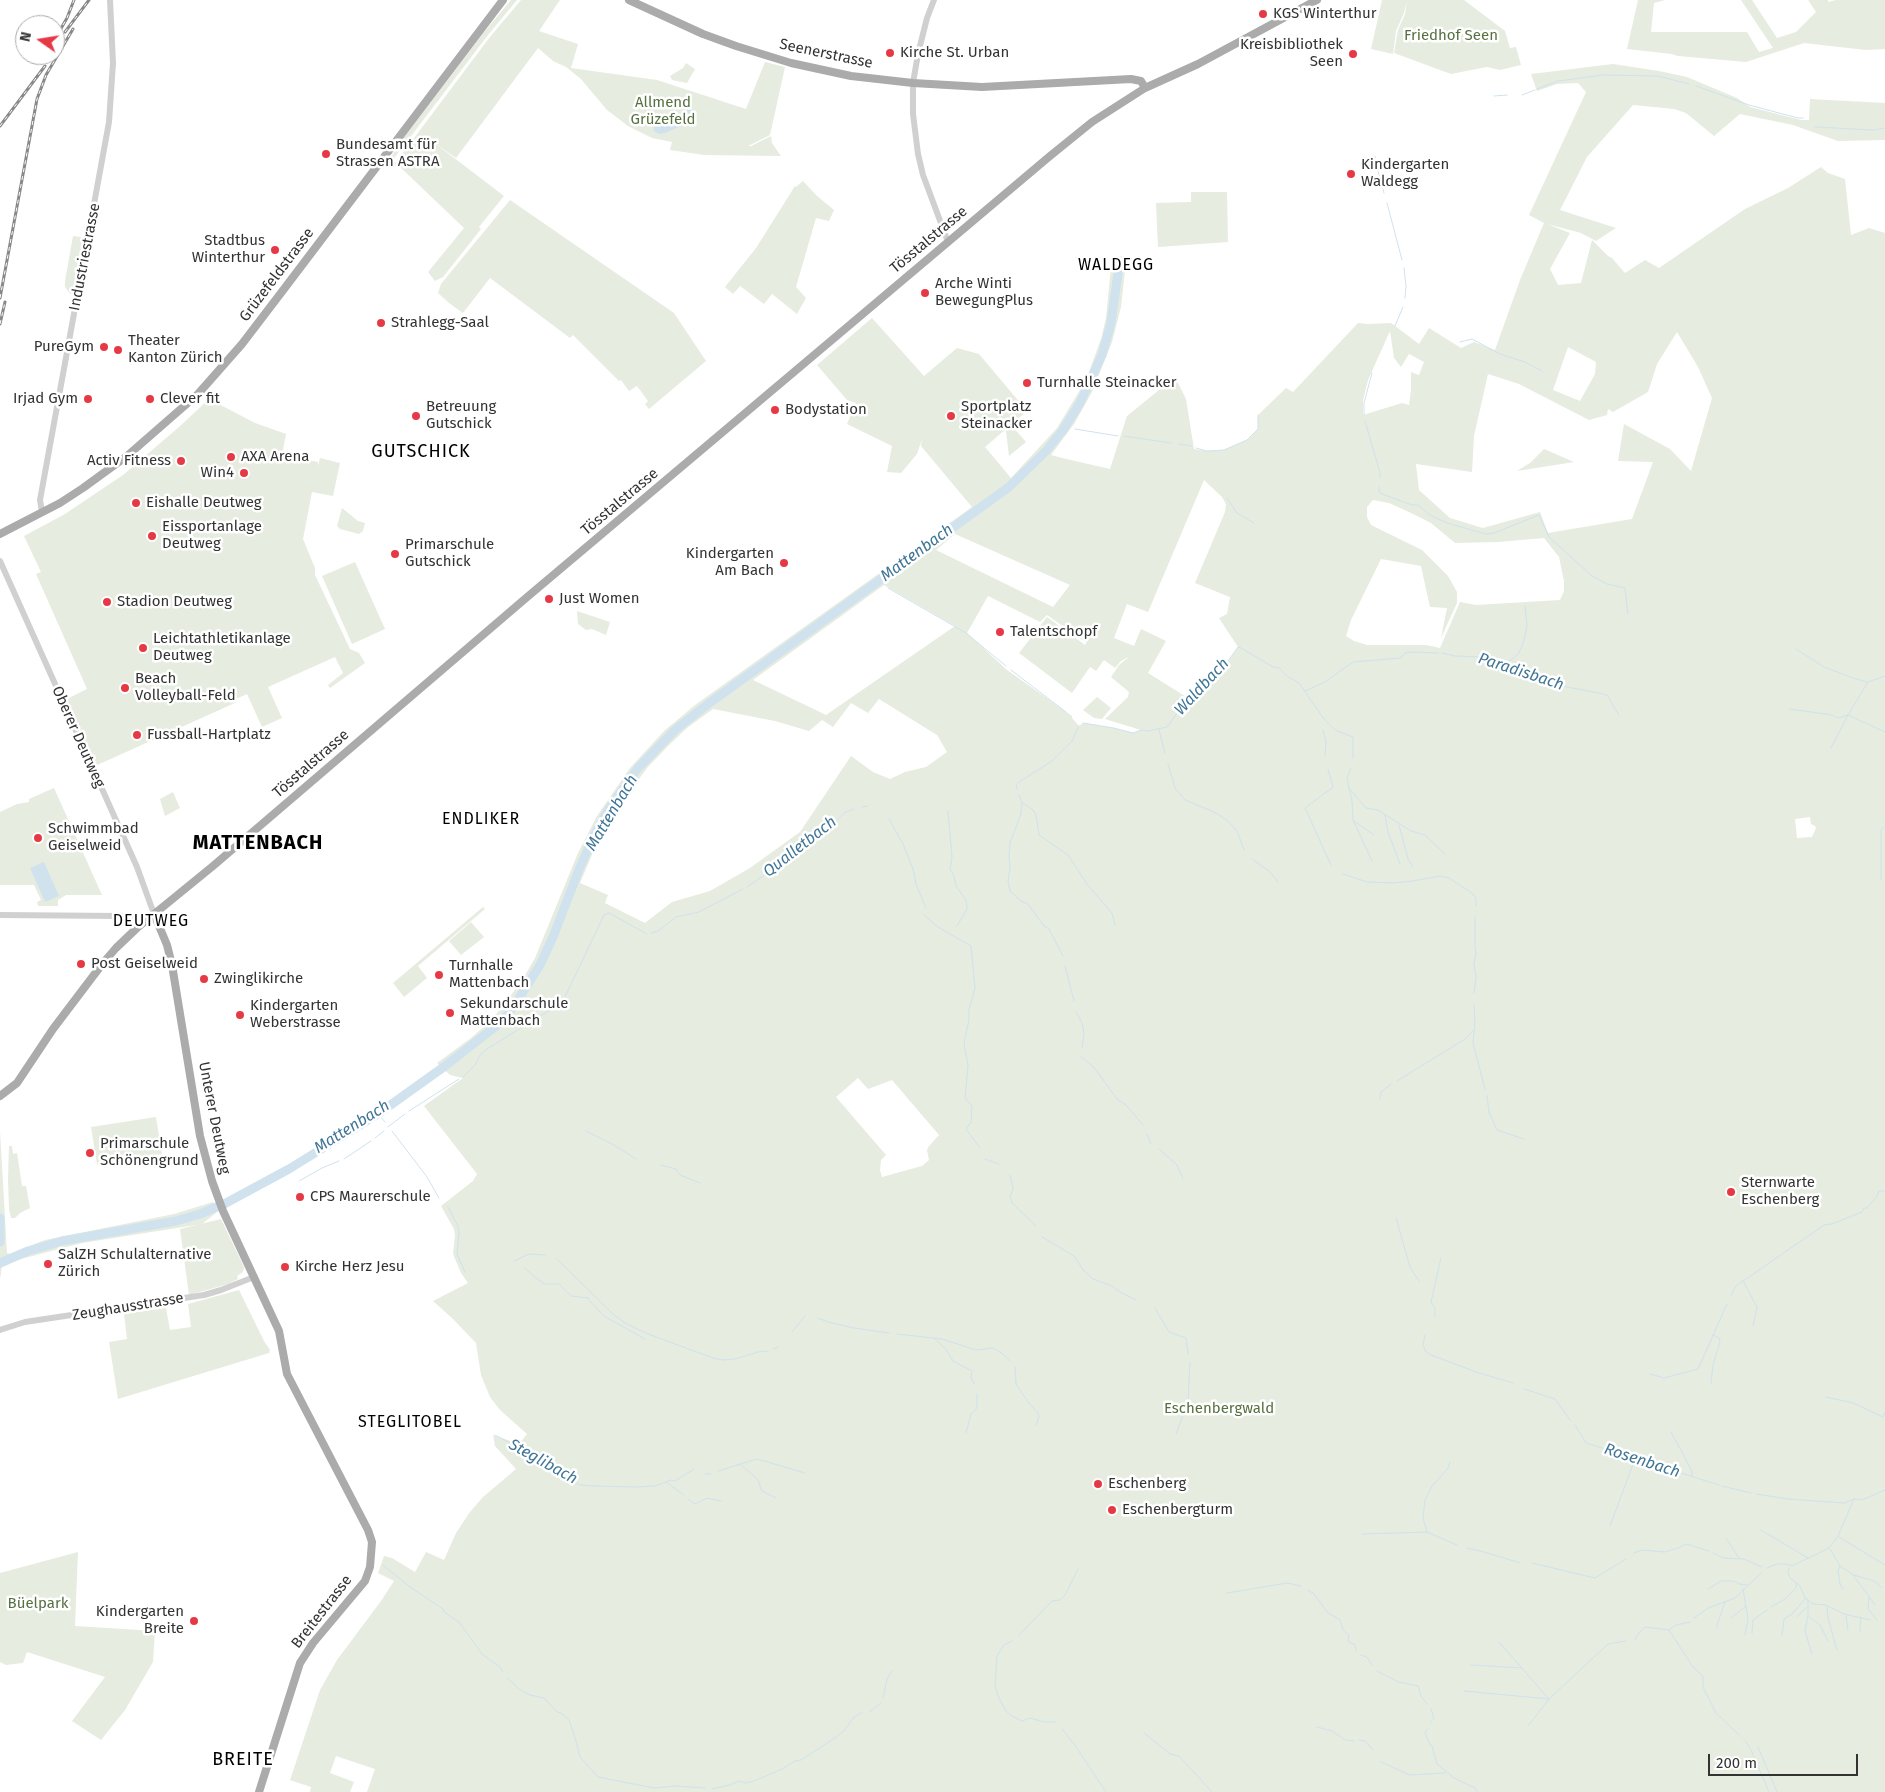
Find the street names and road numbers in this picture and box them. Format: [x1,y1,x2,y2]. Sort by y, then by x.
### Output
street label: Seenerstrasse [778,35,874,73]
street label: Industriestrasse [66,202,104,312]
street label: Tösstalstrasse [887,203,971,277]
street label: Grüzefeldstrasse [236,225,318,325]
street label: Tösstalstrasse [578,465,662,539]
street label: Oberer Deutweg [48,683,108,791]
street label: Tösstalstrasse [269,726,353,802]
street label: Unterer Deutweg [194,1060,234,1176]
street label: Zeughausstrasse [71,1289,185,1325]
street label: Breitestrasse [288,1572,356,1652]

